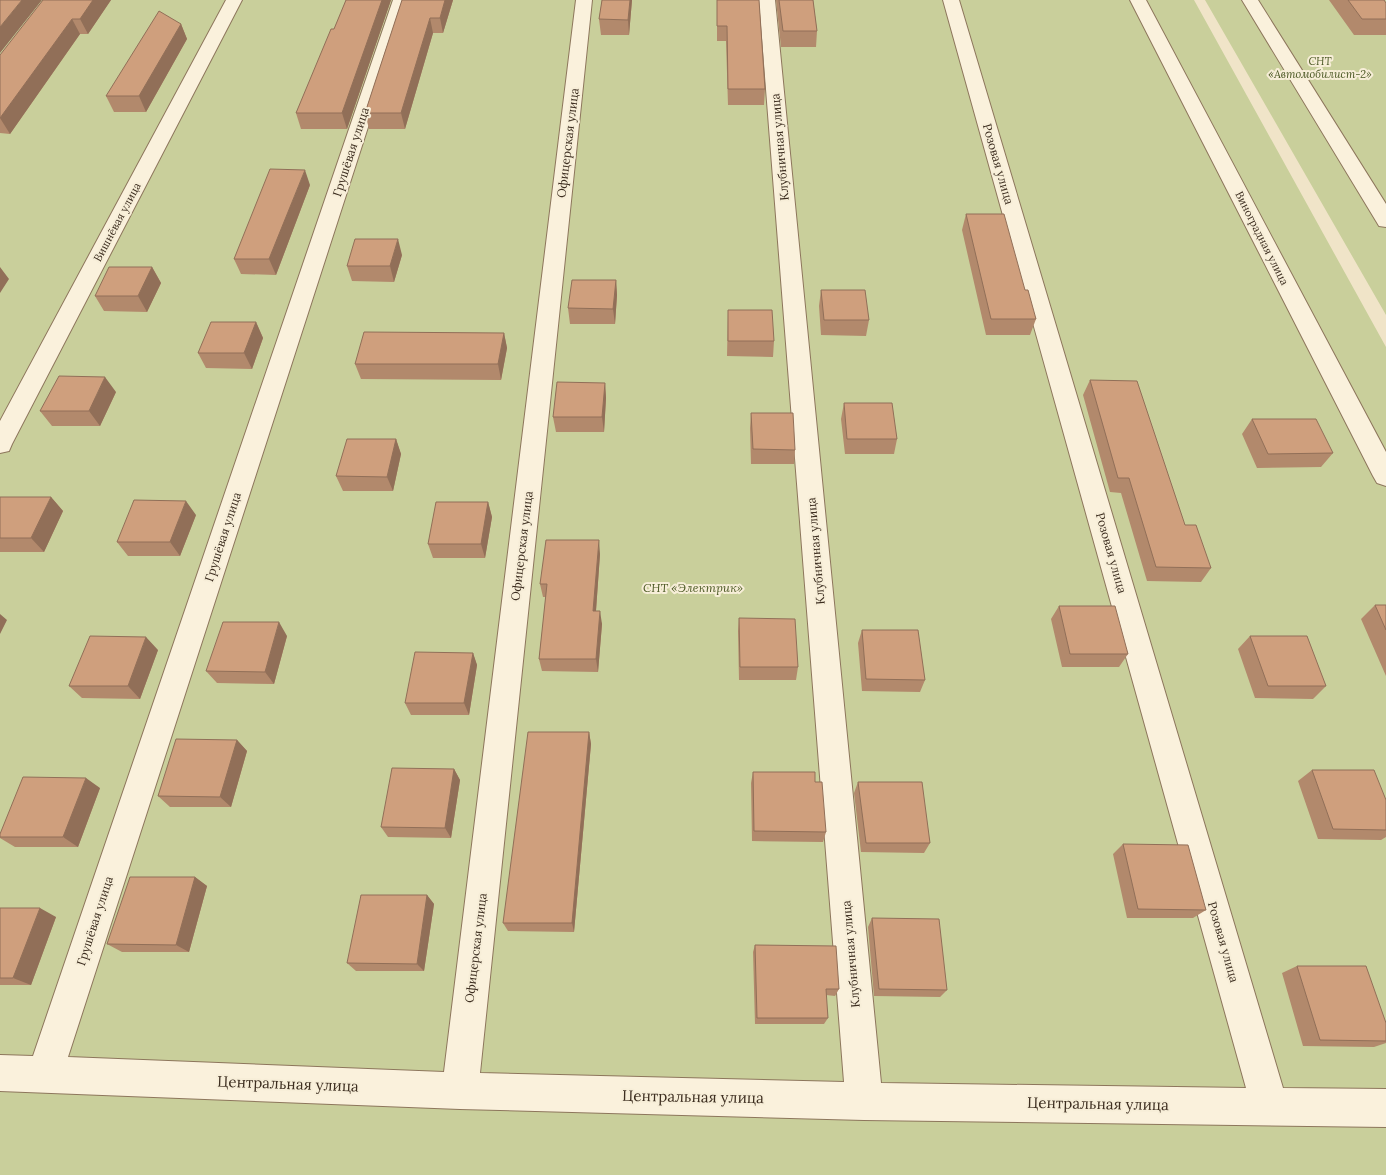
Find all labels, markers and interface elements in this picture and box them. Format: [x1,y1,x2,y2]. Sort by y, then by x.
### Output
park label: СНТ «Автомобилист-2» [1268,54,1372,81]
street label: Офицерская улица [553,87,582,199]
street label: Клубничная улица [767,93,792,201]
street label: Грушёвая улица [329,105,372,198]
street label: Розовая улица [980,122,1017,206]
street label: Вишнёвая улица [90,180,144,264]
street label: Виноградная улица [1232,189,1292,288]
street label: Грушёвая улица [201,490,244,583]
street label: Офицерская улица [507,490,536,602]
street label: Клубничная улица [803,497,828,605]
street label: Розовая улица [1093,511,1130,595]
park label: СНТ «Электрик» [643,580,743,595]
street label: Грушёвая улица [73,874,116,967]
street label: Офицерская улица [461,892,490,1004]
street label: Клубничная улица [838,900,863,1008]
street label: Розовая улица [1205,900,1242,984]
street label: Центральная улица [217,1072,359,1095]
street label: Центральная улица [622,1086,764,1107]
street label: Центральная улица [1027,1093,1169,1114]

